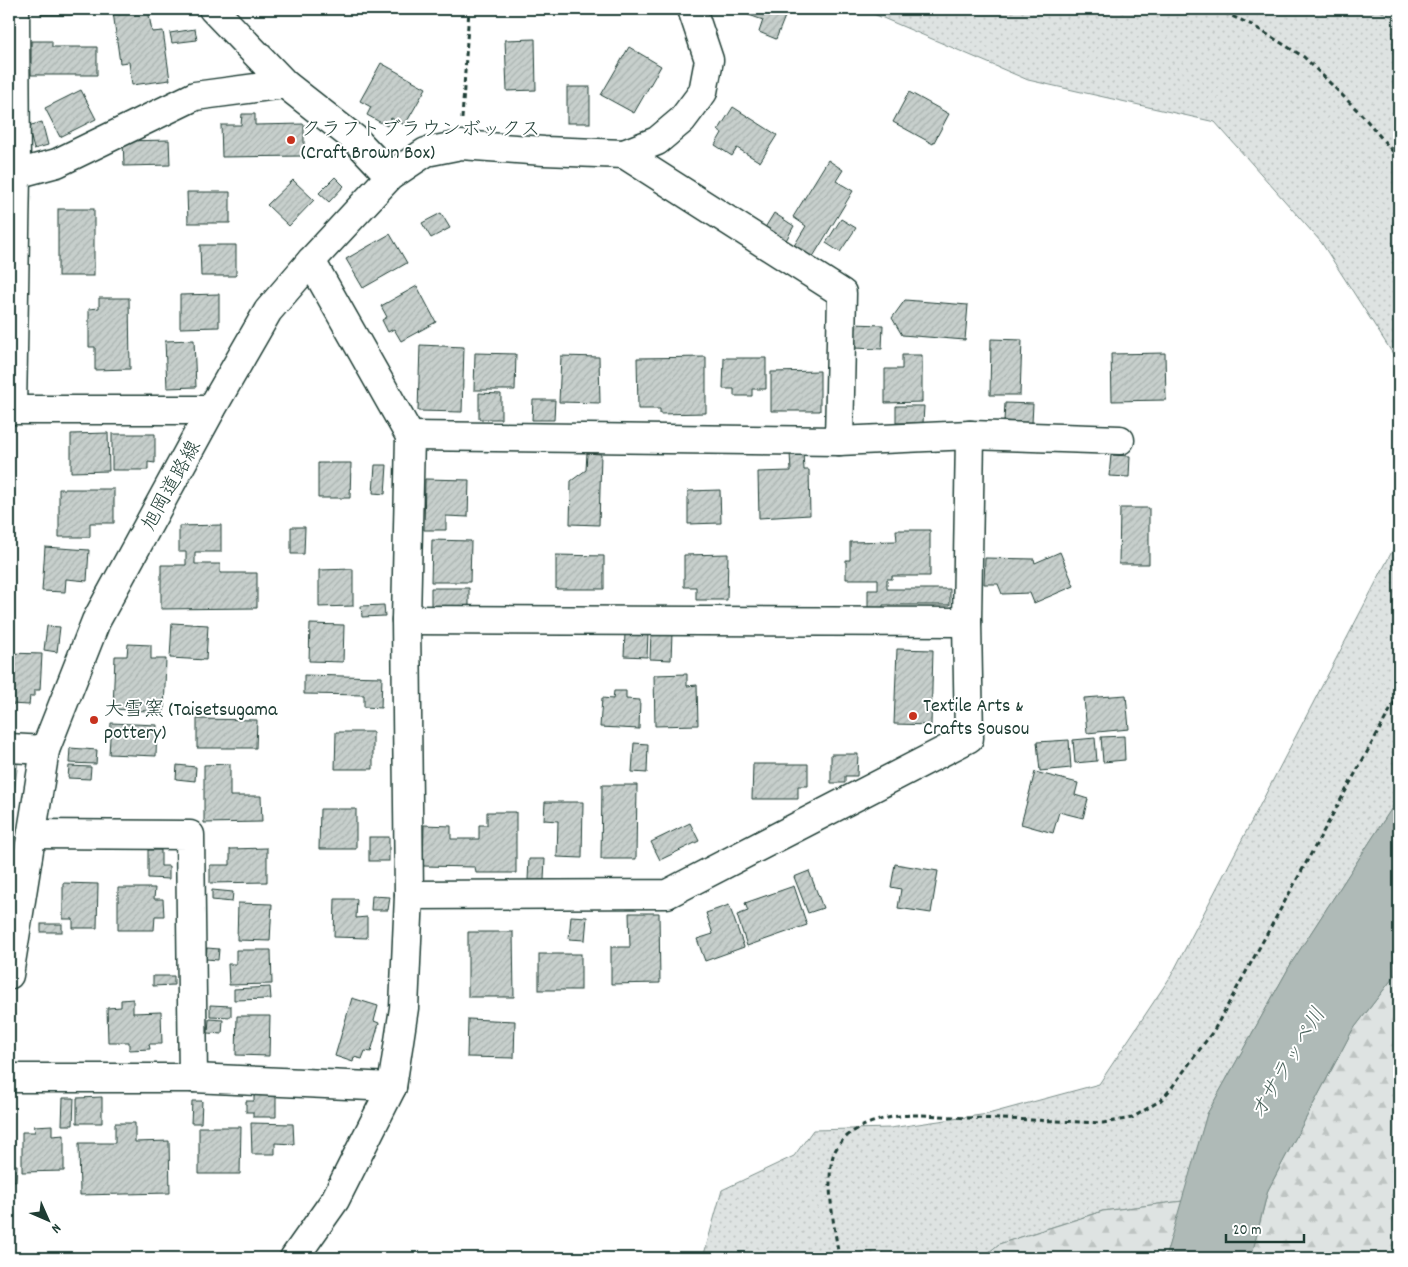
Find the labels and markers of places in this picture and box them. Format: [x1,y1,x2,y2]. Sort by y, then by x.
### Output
place label: クラフトブラウンボックス (Craft Brown Box) [301,117,541,168]
marker: クラフトブラウンボックス (Craft Brown Box) [285,134,297,146]
place label: Textile Arts & Crafts Sousou [923,693,1029,744]
place label: 大雪窯 (Taisetsugama pottery) [104,697,278,748]
marker: Textile Arts & Crafts Sousou [907,710,919,722]
marker: 大雪窯 (Taisetsugama pottery) [88,714,100,726]

